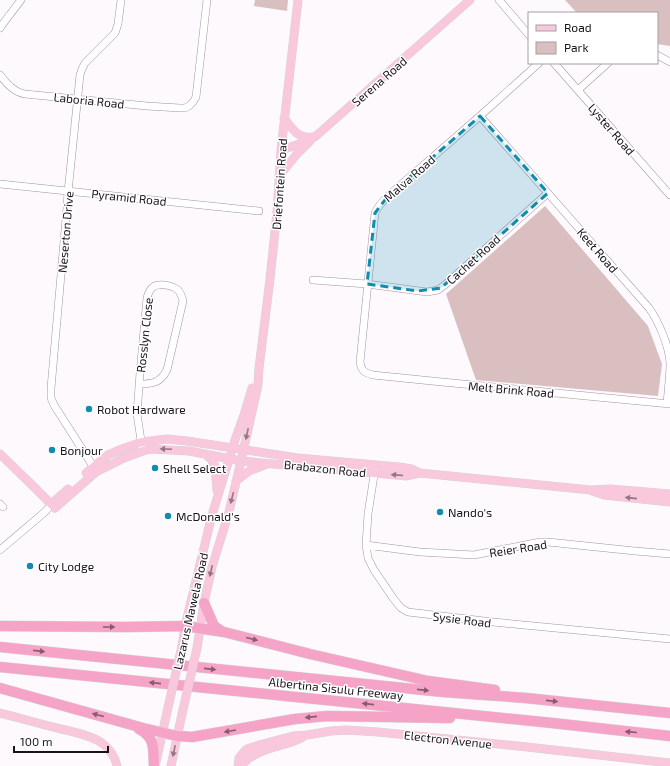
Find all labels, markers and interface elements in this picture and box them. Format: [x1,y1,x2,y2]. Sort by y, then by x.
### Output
legend [528,12,658,64]
text: Road [564,20,592,34]
text: Park [564,40,589,54]
street label: Serena Road [349,53,409,109]
street label: Laboria Road [53,89,125,111]
street label: Lyster Road [586,100,638,158]
street label: Driefontein Road [269,138,289,230]
street label: Malva Road [380,152,438,204]
street label: Pyramid Road [91,186,167,208]
street label: Neserton Drive [54,191,76,273]
street label: Keet Road [575,225,621,275]
street label: Cachet Road [443,231,503,287]
street label: Rosslyn Close [133,297,155,373]
street label: Melt Brink Road [467,378,555,400]
place label: Robot Hardware [97,402,186,416]
marker: Robot Hardware [84,404,94,414]
one-way arrow [244,428,250,440]
place label: Bonjour [60,443,103,458]
marker: Bonjour [47,445,57,455]
one-way arrow [159,446,172,452]
street label: Brabazon Road [283,457,367,479]
place label: Shell Select [163,461,227,475]
marker: Shell Select [150,463,160,473]
one-way arrow [391,472,403,479]
one-way arrow [229,493,235,505]
one-way arrow [625,495,637,501]
place label: Nando's [448,505,492,519]
marker: Nando's [435,507,445,517]
place label: McDonald's [176,509,240,523]
marker: McDonald's [163,511,173,521]
street label: Reier Road [488,537,548,559]
street label: Lazarus Mawela Road [170,551,210,671]
place label: City Lodge [38,559,94,573]
marker: City Lodge [25,561,35,571]
one-way arrow [207,565,213,578]
street label: Sysie Road [432,608,492,630]
one-way arrow [103,624,116,630]
one-way arrow [246,637,258,643]
one-way arrow [33,648,45,655]
one-way arrow [204,665,216,672]
street label: Albertina Sisulu Freeway [268,674,405,702]
one-way arrow [149,680,161,686]
one-way arrow [417,687,429,694]
one-way arrow [546,698,558,704]
one-way arrow [362,701,374,707]
one-way arrow [92,711,104,717]
one-way arrow [305,714,317,721]
street label: Electron Avenue [403,727,493,751]
scale bar [14,728,108,754]
one-way arrow [224,728,237,734]
one-way arrow [625,729,637,735]
text: 100 m [20,734,52,748]
one-way arrow [171,745,177,757]

